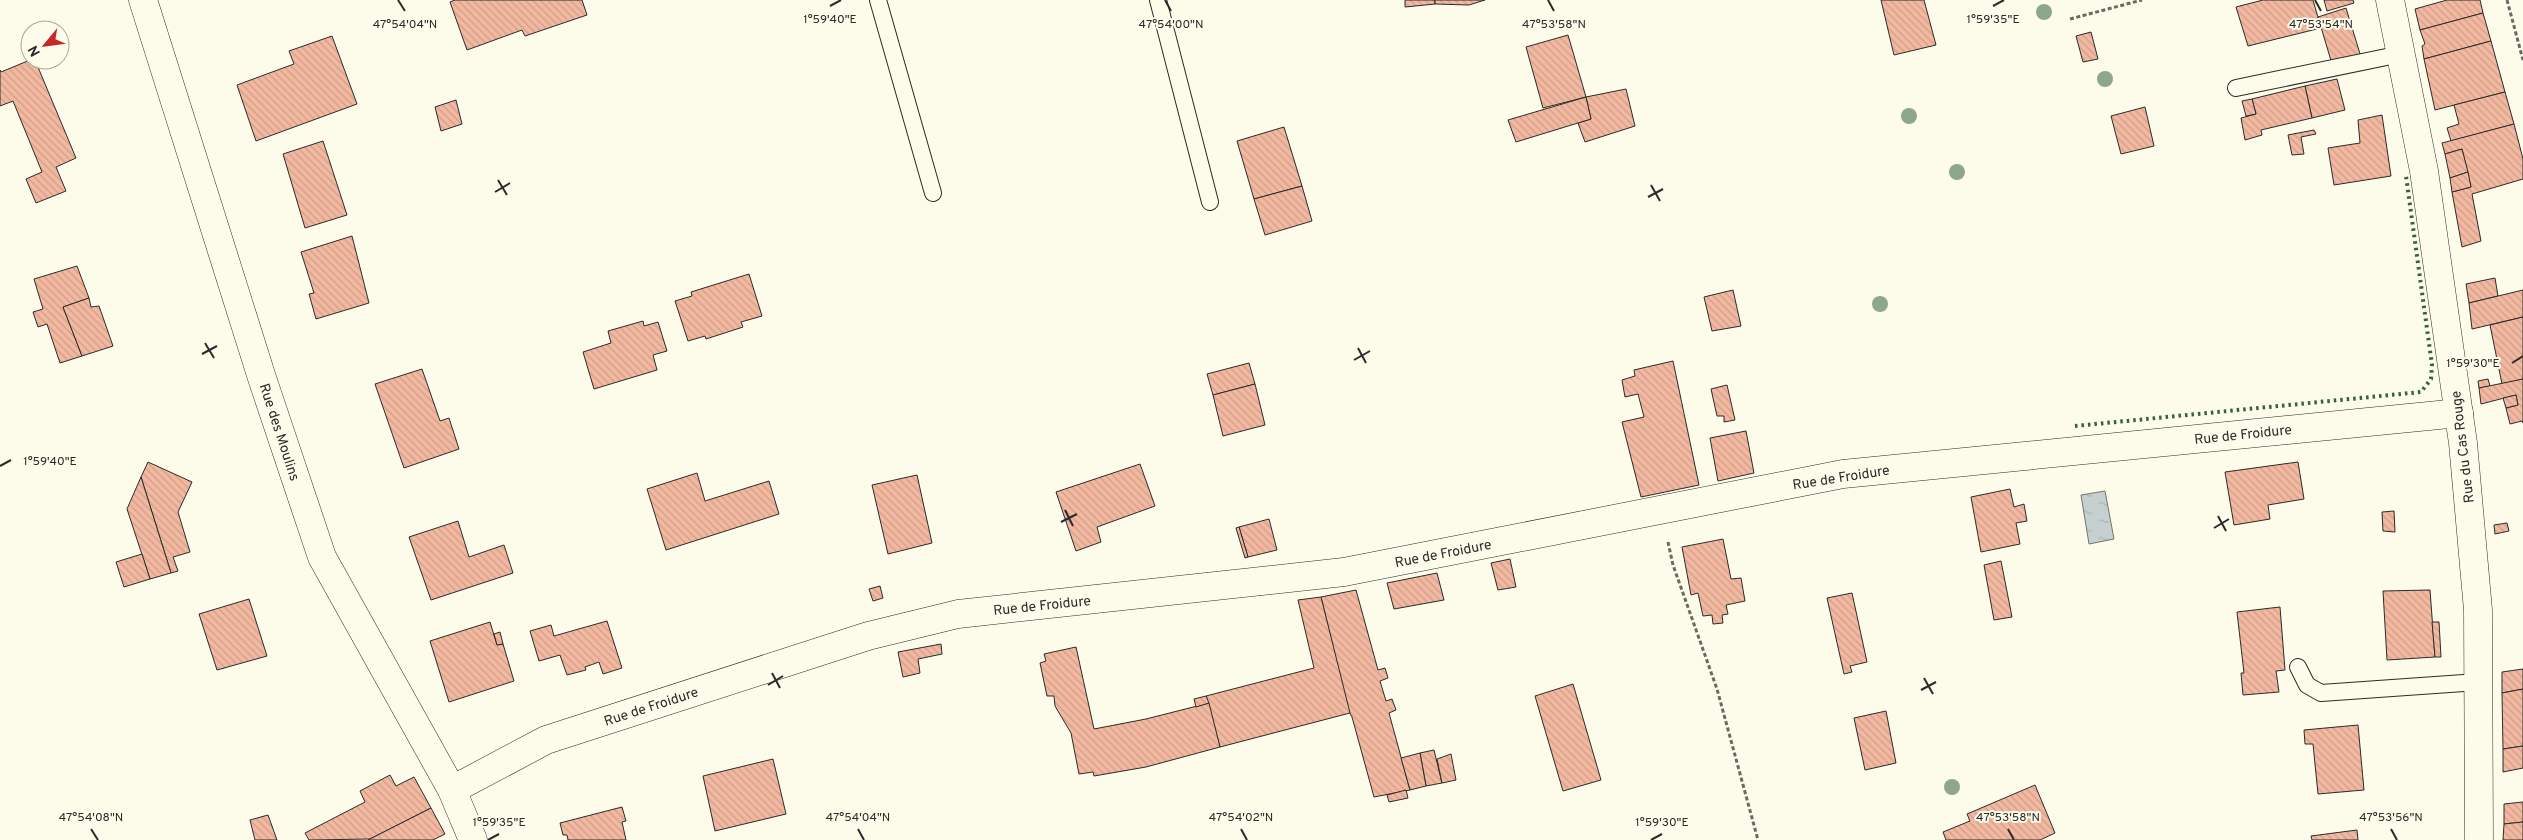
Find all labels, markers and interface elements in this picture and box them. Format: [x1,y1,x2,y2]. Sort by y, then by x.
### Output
text: 1°59'40"E [803,12,857,28]
text: 1°59'35"E [1966,12,2020,28]
text: 47°54'04"N [373,17,437,33]
text: 47°54'00"N [1139,17,1203,33]
text: 47°53'58"N [1522,17,1586,33]
text: 47°53'54"N [2289,17,2353,33]
north arrow [20,20,70,70]
text: N [25,42,45,59]
text: 1°59'30"E [2446,356,2500,372]
street label: Rue des Moulins [255,382,302,483]
street label: Rue du Cas Rouge [2448,390,2479,504]
street label: Rue de Froidure [2193,422,2293,449]
text: 1°59'40"E [23,454,77,470]
street label: Rue de Froidure [1791,462,1891,495]
street label: Rue de Froidure [1393,537,1493,572]
street label: Rue de Froidure [992,593,1092,620]
street label: Rue de Froidure [602,684,701,731]
text: 47°54'08"N [59,810,123,826]
text: 47°54'04"N [826,810,890,826]
text: 47°54'02"N [1209,810,1273,826]
text: 47°53'58"N [1976,810,2040,826]
text: 47°53'56"N [2359,810,2423,826]
text: 1°59'35"E [472,815,526,831]
text: 1°59'30"E [1635,815,1689,831]

